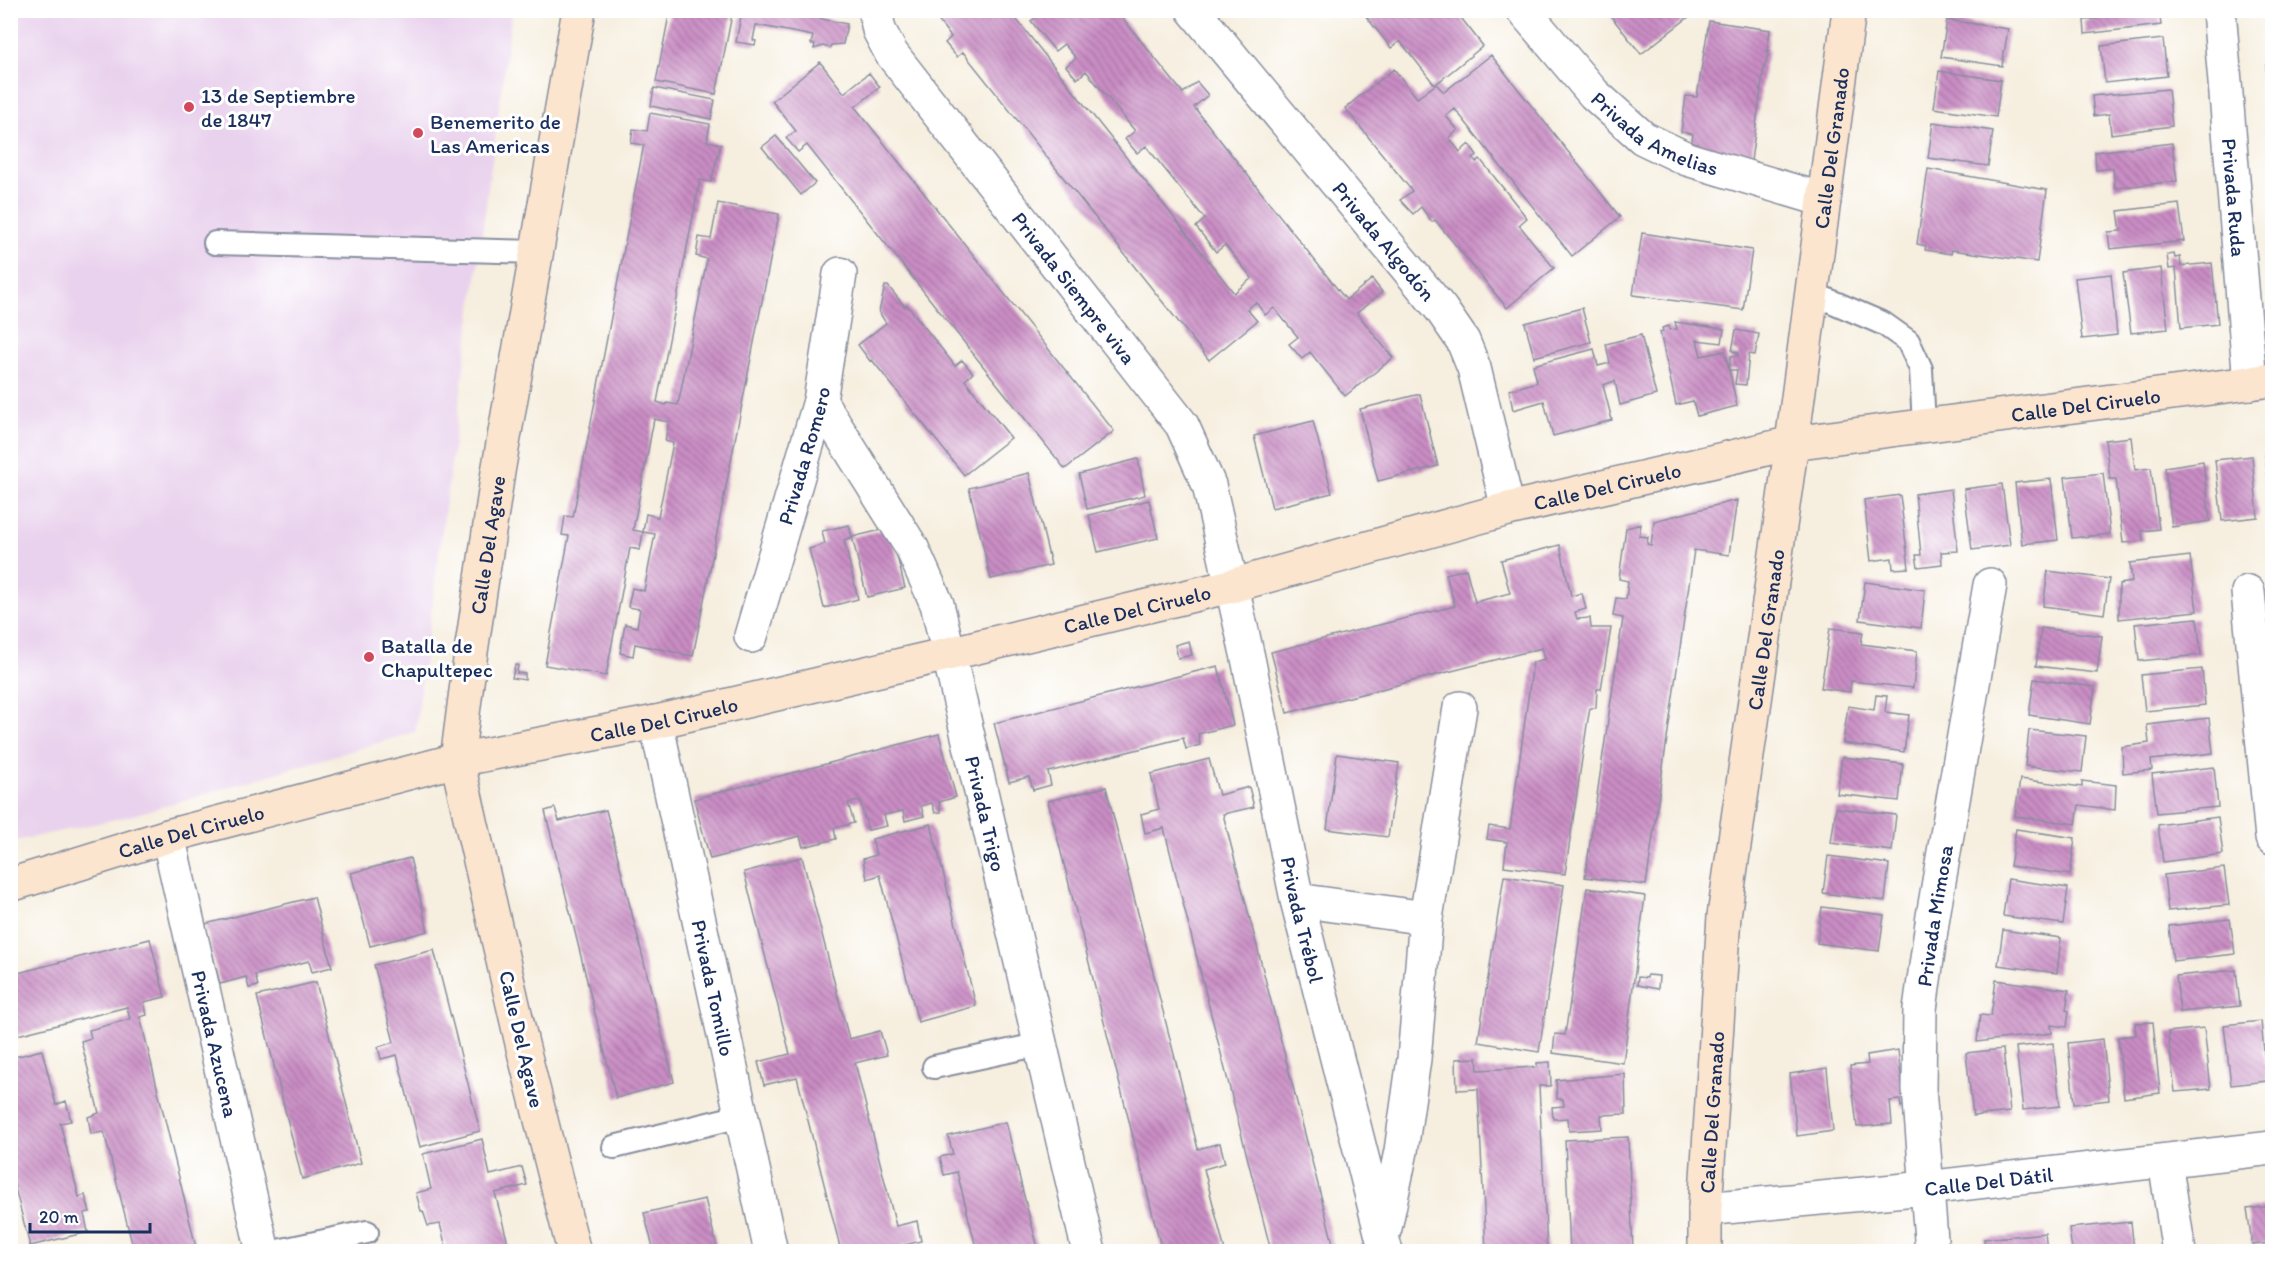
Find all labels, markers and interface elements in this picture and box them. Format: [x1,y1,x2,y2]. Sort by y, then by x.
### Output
street label: Calle Del Granado [1808,66,1854,230]
place label: 13 de Septiembre de 1847 [201,83,355,132]
street label: Privada Amelias [1586,85,1722,180]
marker: 13 de Septiembre de 1847 [182,100,196,114]
place label: Benemerito de Las Americas [430,109,561,158]
marker: Benemerito de Las Americas [411,126,425,140]
street label: Privada Ruda [2217,137,2252,258]
street label: Privada Algodón [1328,176,1441,306]
street label: Privada Siempre viva [1007,206,1142,369]
street label: Calle Del Ciruelo [2009,382,2162,427]
street label: Privada Romero [772,385,835,527]
street label: Calle Del Ciruelo [1531,457,1683,515]
street label: Calle Del Agave [464,474,510,616]
street label: Calle Del Granado [1741,547,1789,712]
street label: Calle Del Ciruelo [1061,579,1213,638]
place label: Batalla de Chapultepec [381,633,493,682]
marker: Batalla de Chapultepec [362,650,376,664]
street label: Calle Del Ciruelo [588,691,740,747]
street label: Privada Trigo [960,753,1012,874]
street label: Calle Del Ciruelo [115,799,267,863]
street label: Privada Mimosa [1911,843,1958,988]
street label: Privada Trébol [1276,854,1330,985]
street label: Privada Tomillo [687,917,741,1058]
street label: Privada Azucena [187,968,244,1120]
street label: Calle Del Agave [494,968,550,1110]
street label: Calle Del Granado [1694,1030,1729,1194]
street label: Calle Del Dátil [1923,1161,2054,1201]
scale bar [30,1196,150,1234]
text: 20 m [39,1206,79,1228]

